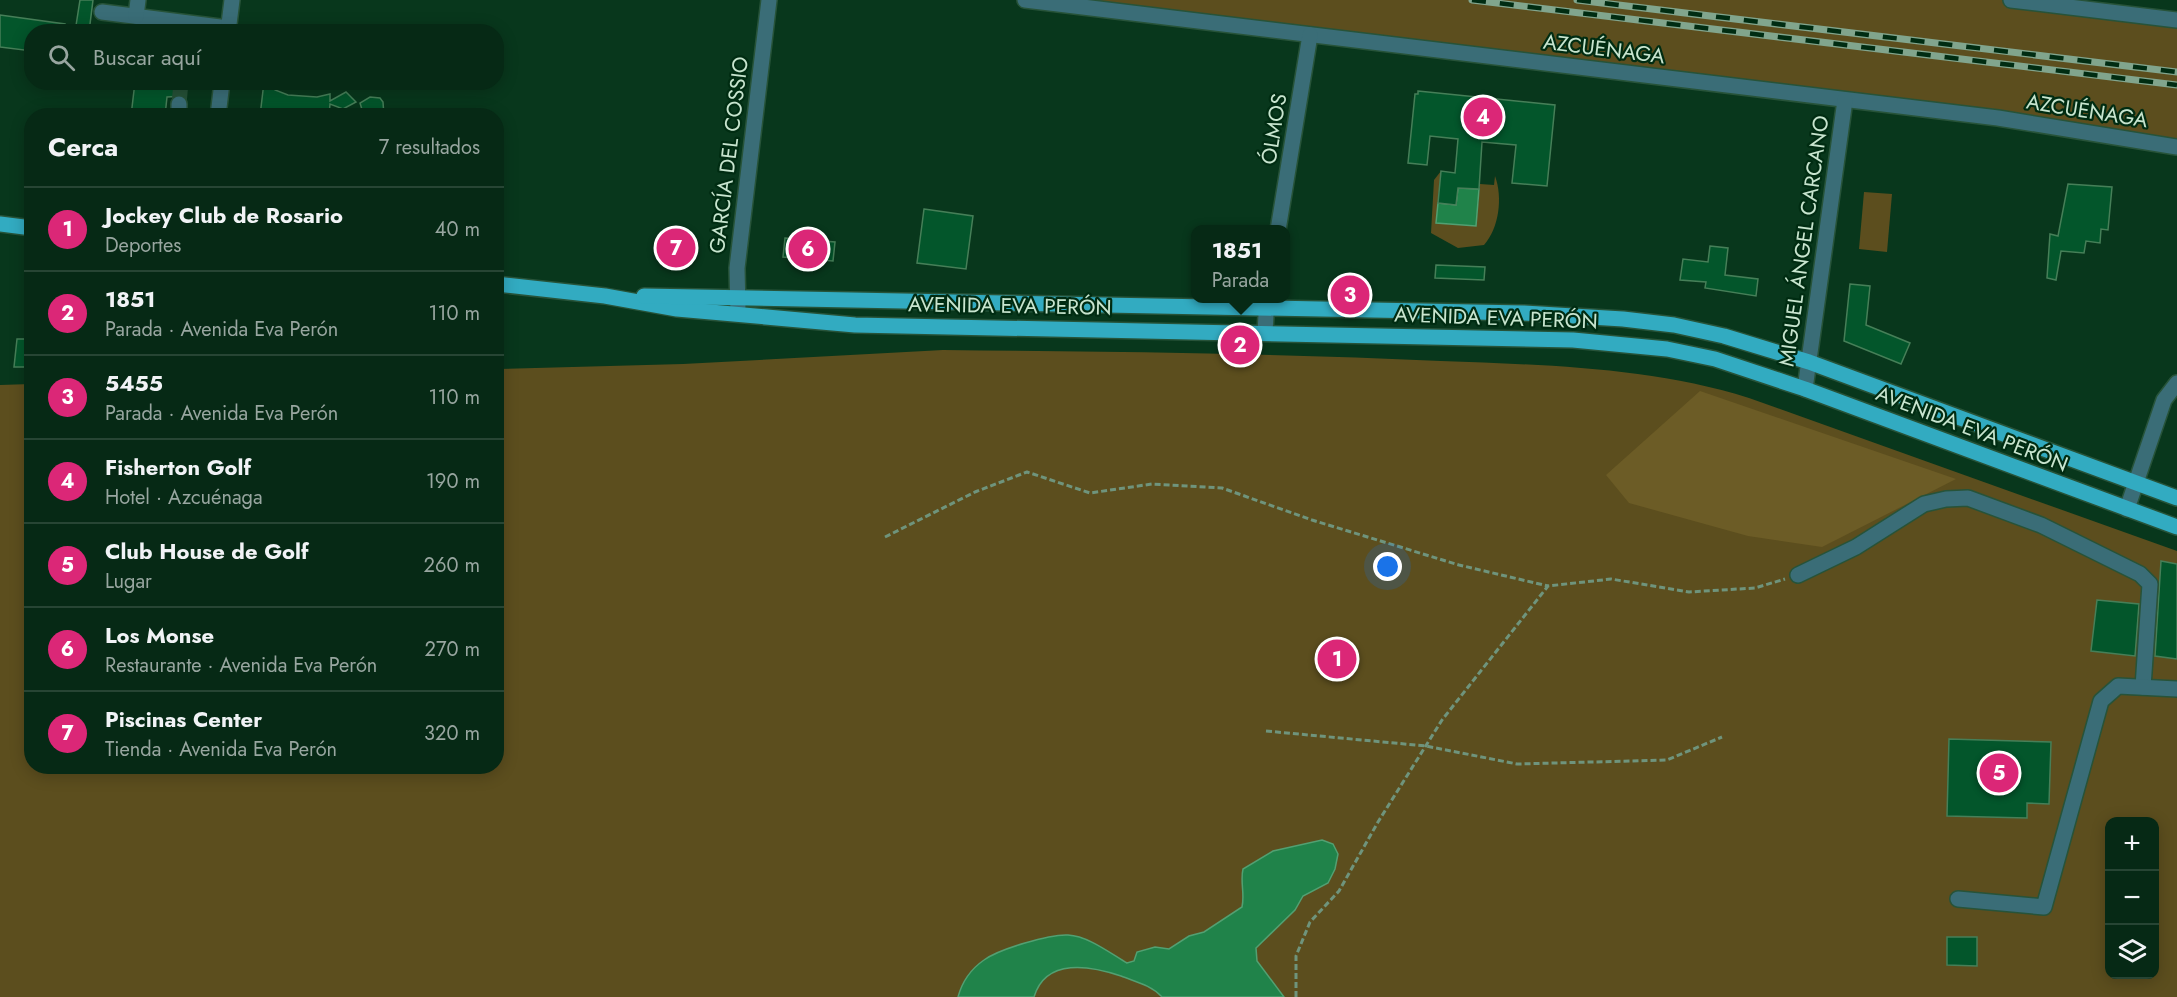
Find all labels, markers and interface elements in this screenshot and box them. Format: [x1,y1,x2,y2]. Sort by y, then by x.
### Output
search box [24,24,504,90]
street label: AZCUÉNAGA [1541,27,1667,71]
icon: search [45,41,78,74]
text: Buscar aquí [93,41,201,73]
street label: GARCÍA DEL COSSIO [702,55,756,255]
street label: AZCUÉNAGA [2024,87,2150,135]
street label: ÓLMOS [1254,92,1294,166]
pin: 4 [1464,94,1502,140]
street label: MIGUEL ÁNGEL CARCANO [1772,114,1836,368]
text: Cerca [48,128,118,166]
text: 7 resultados [379,133,480,162]
text: Jockey Club de Rosario [105,199,343,231]
text: 1 [62,215,73,244]
text: 40 m [435,215,480,244]
popup [1191,225,1290,303]
pin: 7 [656,226,696,270]
pin: 6 [788,226,828,272]
text: Deportes [105,231,181,260]
text: 1851 [1212,234,1262,266]
text: Parada [1212,266,1269,295]
pin: 3 [1330,272,1370,318]
text: 1851 [105,283,155,315]
street label: AVENIDA EVA PERÓN [908,289,1112,323]
text: 2 [61,299,74,328]
text: 110 m [428,299,480,328]
street label: AVENIDA EVA PERÓN [1394,299,1598,337]
text: Parada · Avenida Eva Perón [105,315,338,344]
pin: 2 [1220,322,1260,368]
text: 5455 [105,367,163,399]
street label: AVENIDA EVA PERÓN [1872,379,2072,479]
text: 3 [61,383,74,412]
text: 110 m [428,383,480,412]
text: Parada · Avenida Eva Perón [105,399,338,428]
text: Fisherton Golf [105,451,251,483]
text: 4 [61,467,74,496]
text: 190 m [426,467,480,496]
text: Hotel · Azcuénaga [105,483,263,512]
text: Club House de Golf [105,535,309,567]
text: 5 [61,551,74,580]
text: 260 m [424,551,480,580]
your location [1373,552,1402,581]
text: Lugar [105,567,152,596]
text: Los Monse [105,619,214,651]
text: 6 [61,635,74,664]
text: 270 m [425,635,480,664]
pin: 1 [1318,636,1356,682]
text: Restaurante · Avenida Eva Perón [105,651,377,680]
text: Piscinas Center [105,703,262,735]
text: 7 [61,719,74,748]
text: 320 m [424,719,480,748]
text: Tienda · Avenida Eva Perón [105,735,337,764]
pin: 5 [1980,750,2018,796]
map controls [2105,817,2159,979]
button: + [2105,817,2159,871]
button: − [2105,871,2159,925]
button: layers [2105,925,2159,979]

